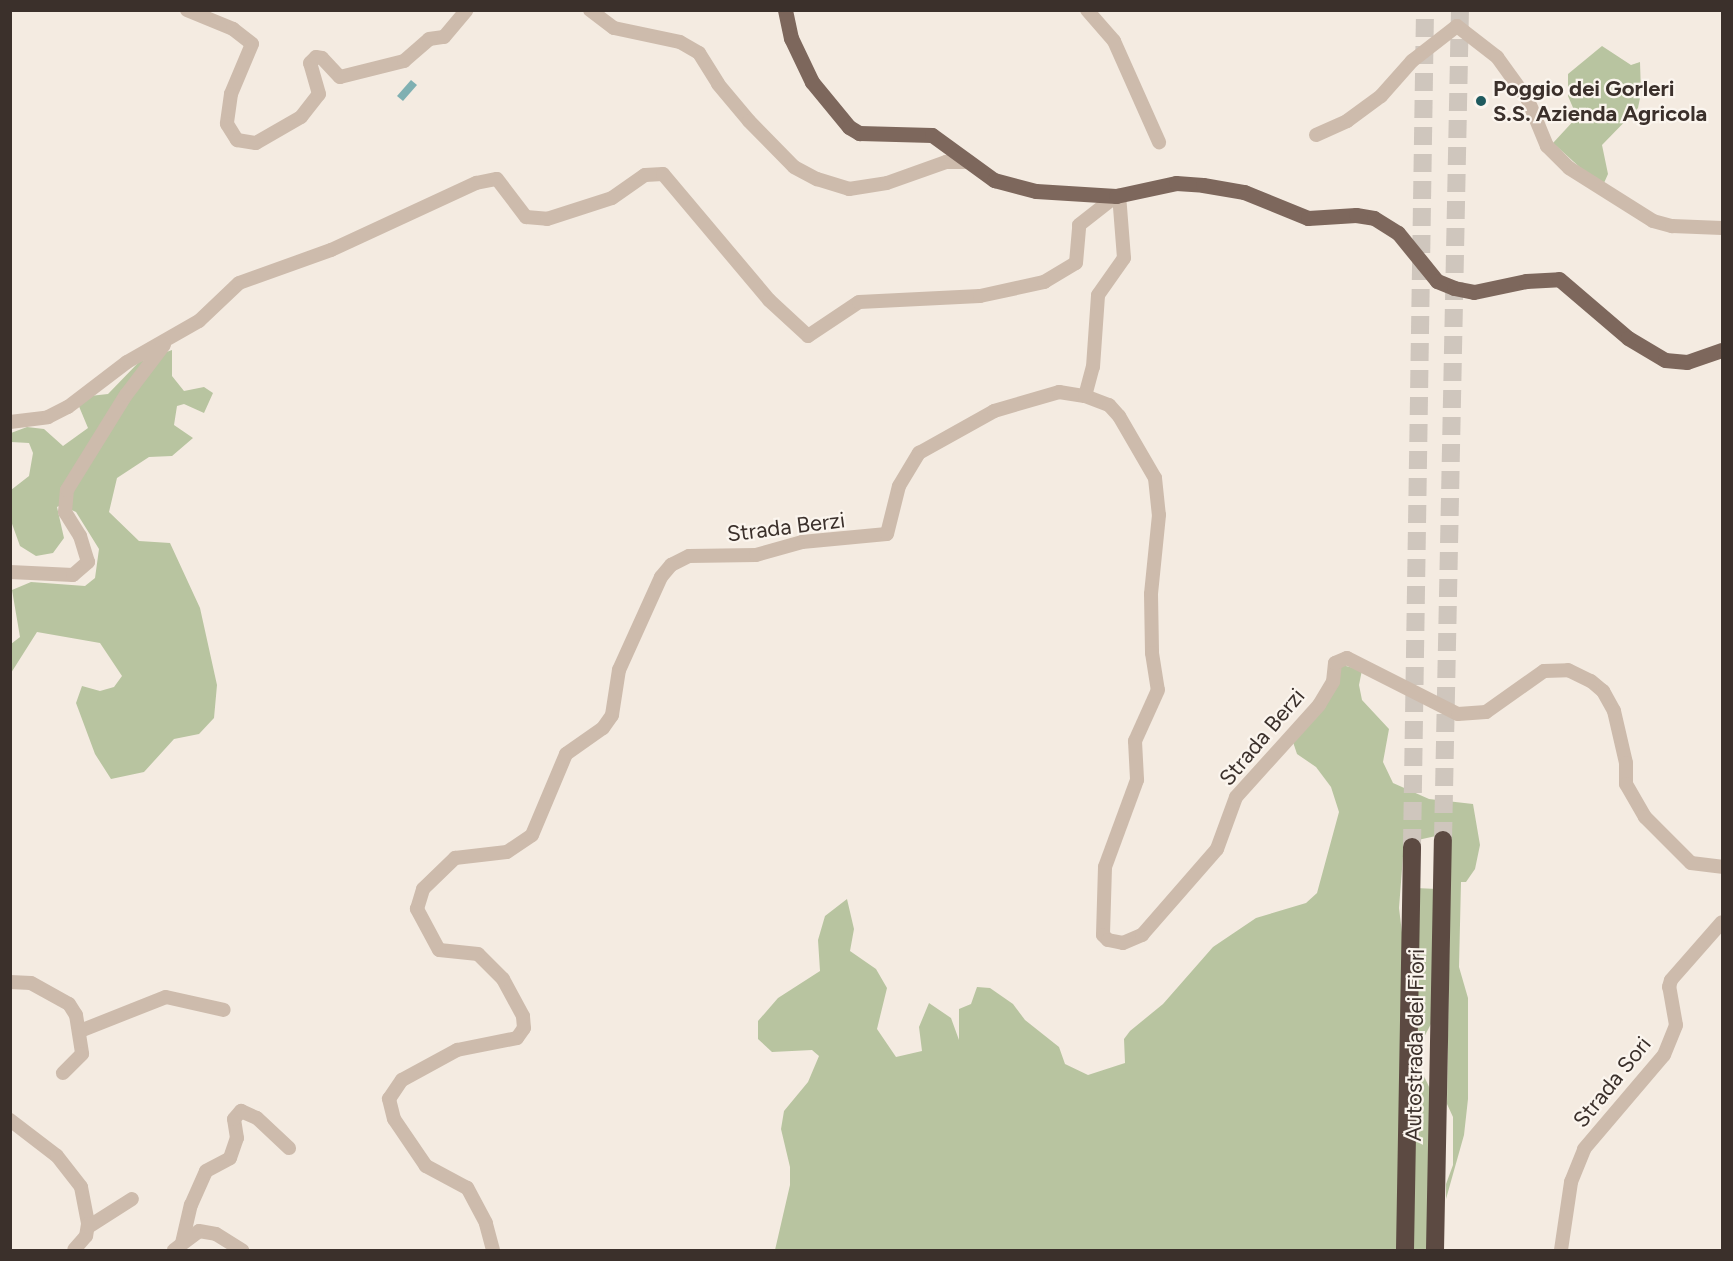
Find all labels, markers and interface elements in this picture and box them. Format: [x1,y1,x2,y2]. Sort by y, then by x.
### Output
place label: Poggio dei Gorleri S.S. Azienda Agricola [1493,75,1707,126]
marker: Poggio dei Gorleri S.S. Azienda Agricola [1474,94,1488,108]
street label: Strada Berzi [725,507,847,547]
street label: Strada Berzi [1214,683,1310,791]
street label: Autostrada dei Fiori [1400,948,1430,1142]
street label: Strada Sori [1567,1031,1657,1133]

